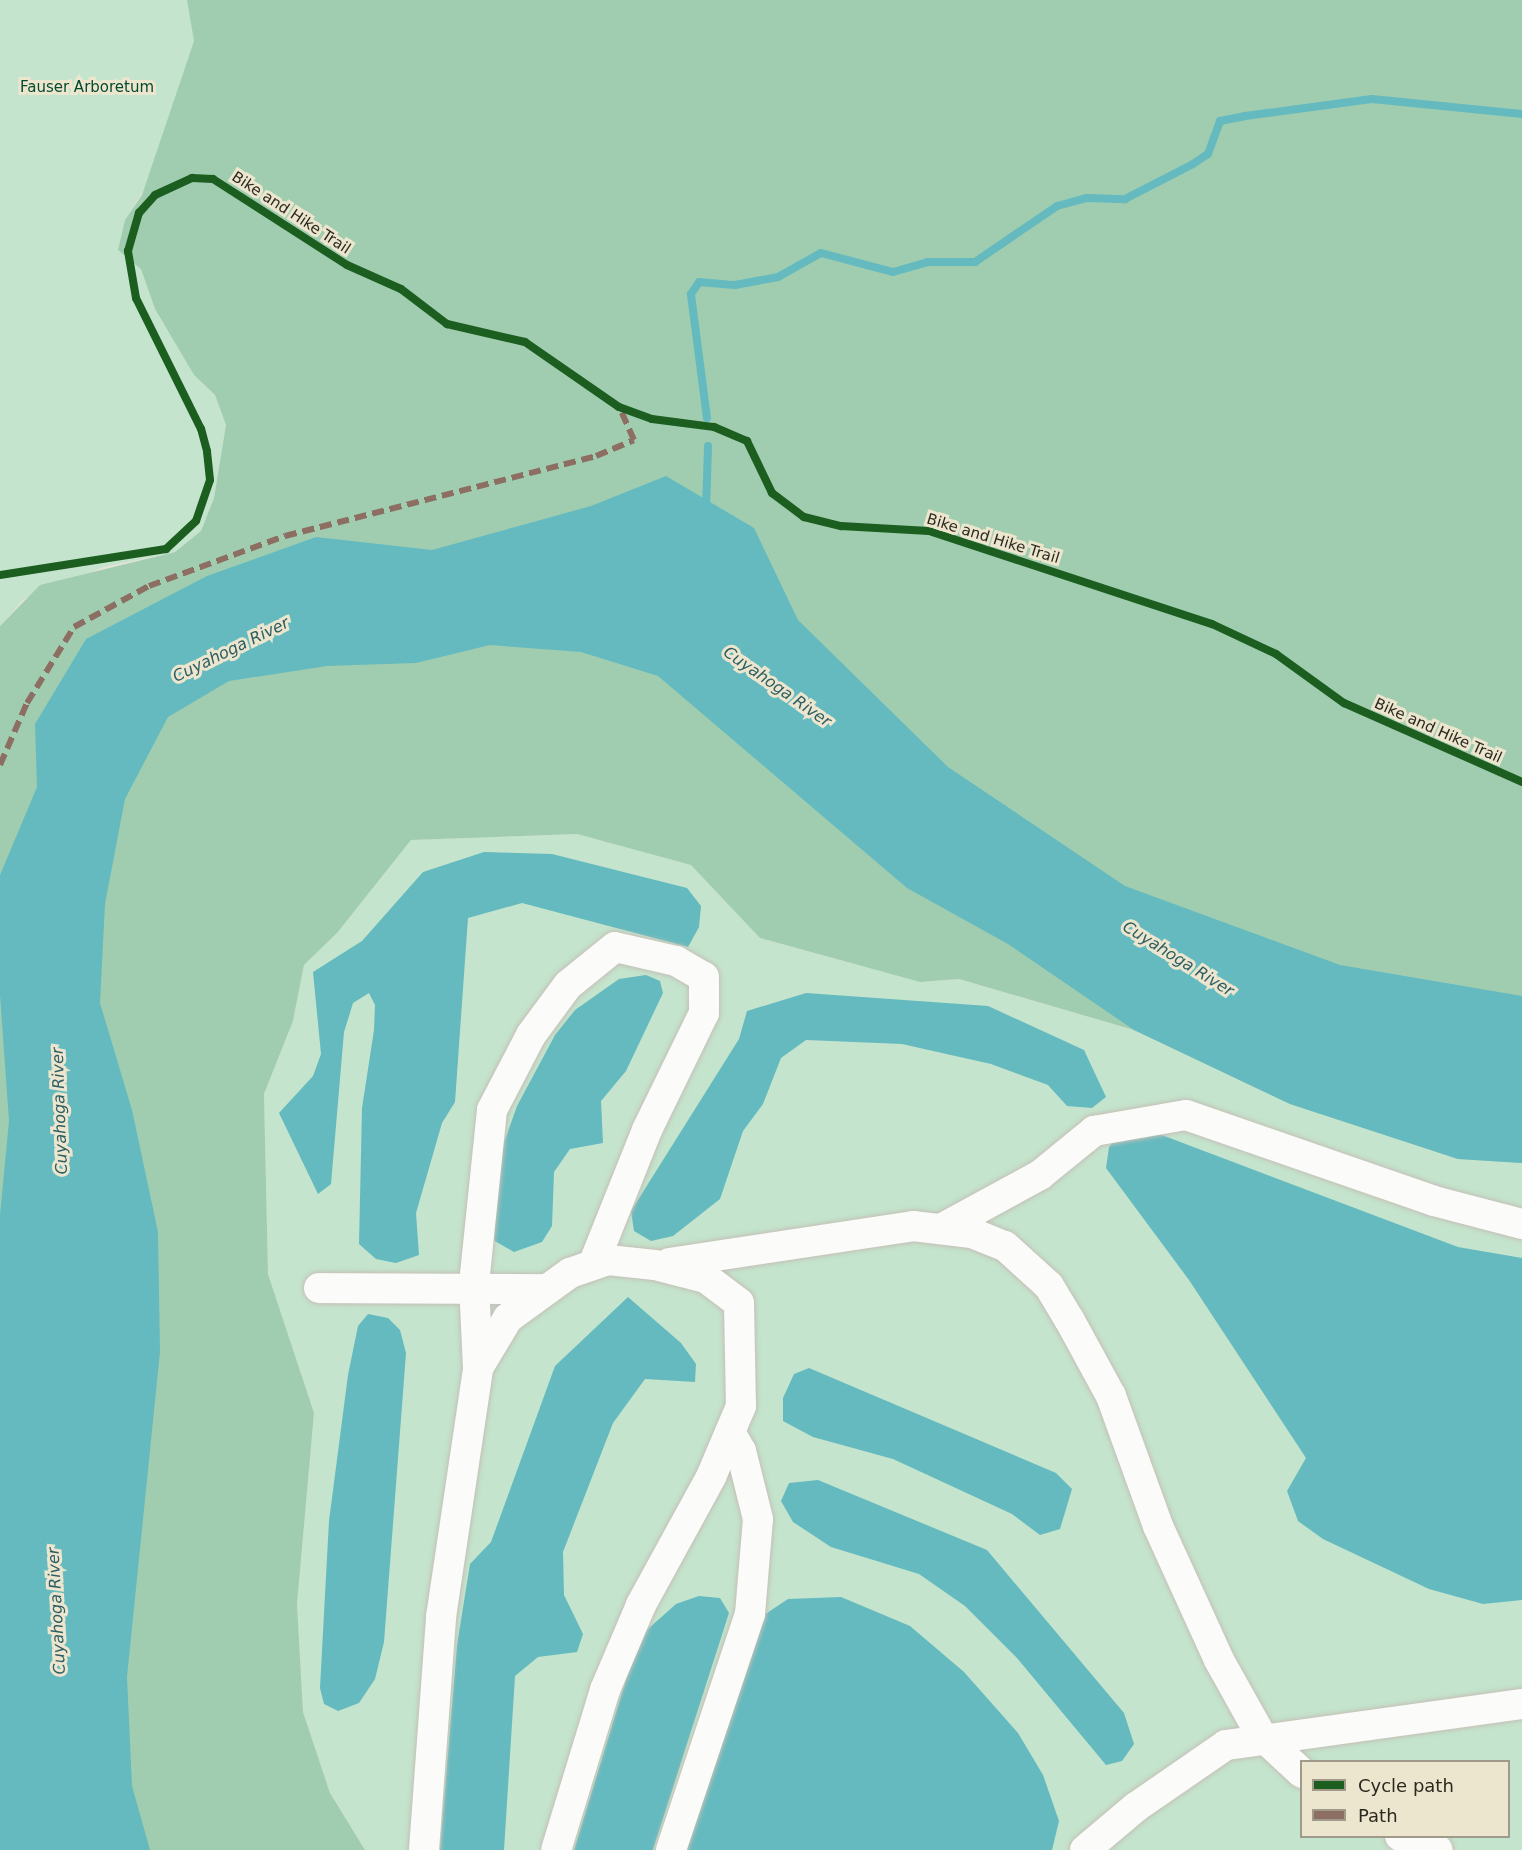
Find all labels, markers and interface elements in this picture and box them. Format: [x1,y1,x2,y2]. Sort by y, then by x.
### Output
park label: Fauser Arboretum [20,79,154,97]
street label: Bike and Hike Trail [228,168,354,258]
street label: Bike and Hike Trail [924,510,1062,568]
water label: Cuyahoga River [170,614,292,686]
water label: Cuyahoga River [719,643,835,731]
street label: Bike and Hike Trail [1371,695,1505,767]
water label: Cuyahoga River [1119,917,1237,1001]
water label: Cuyahoga River [48,1047,72,1175]
water label: Cuyahoga River [44,1547,70,1675]
legend [1300,1760,1510,1838]
text: Cycle path [1358,1775,1454,1796]
text: Path [1358,1805,1398,1826]

